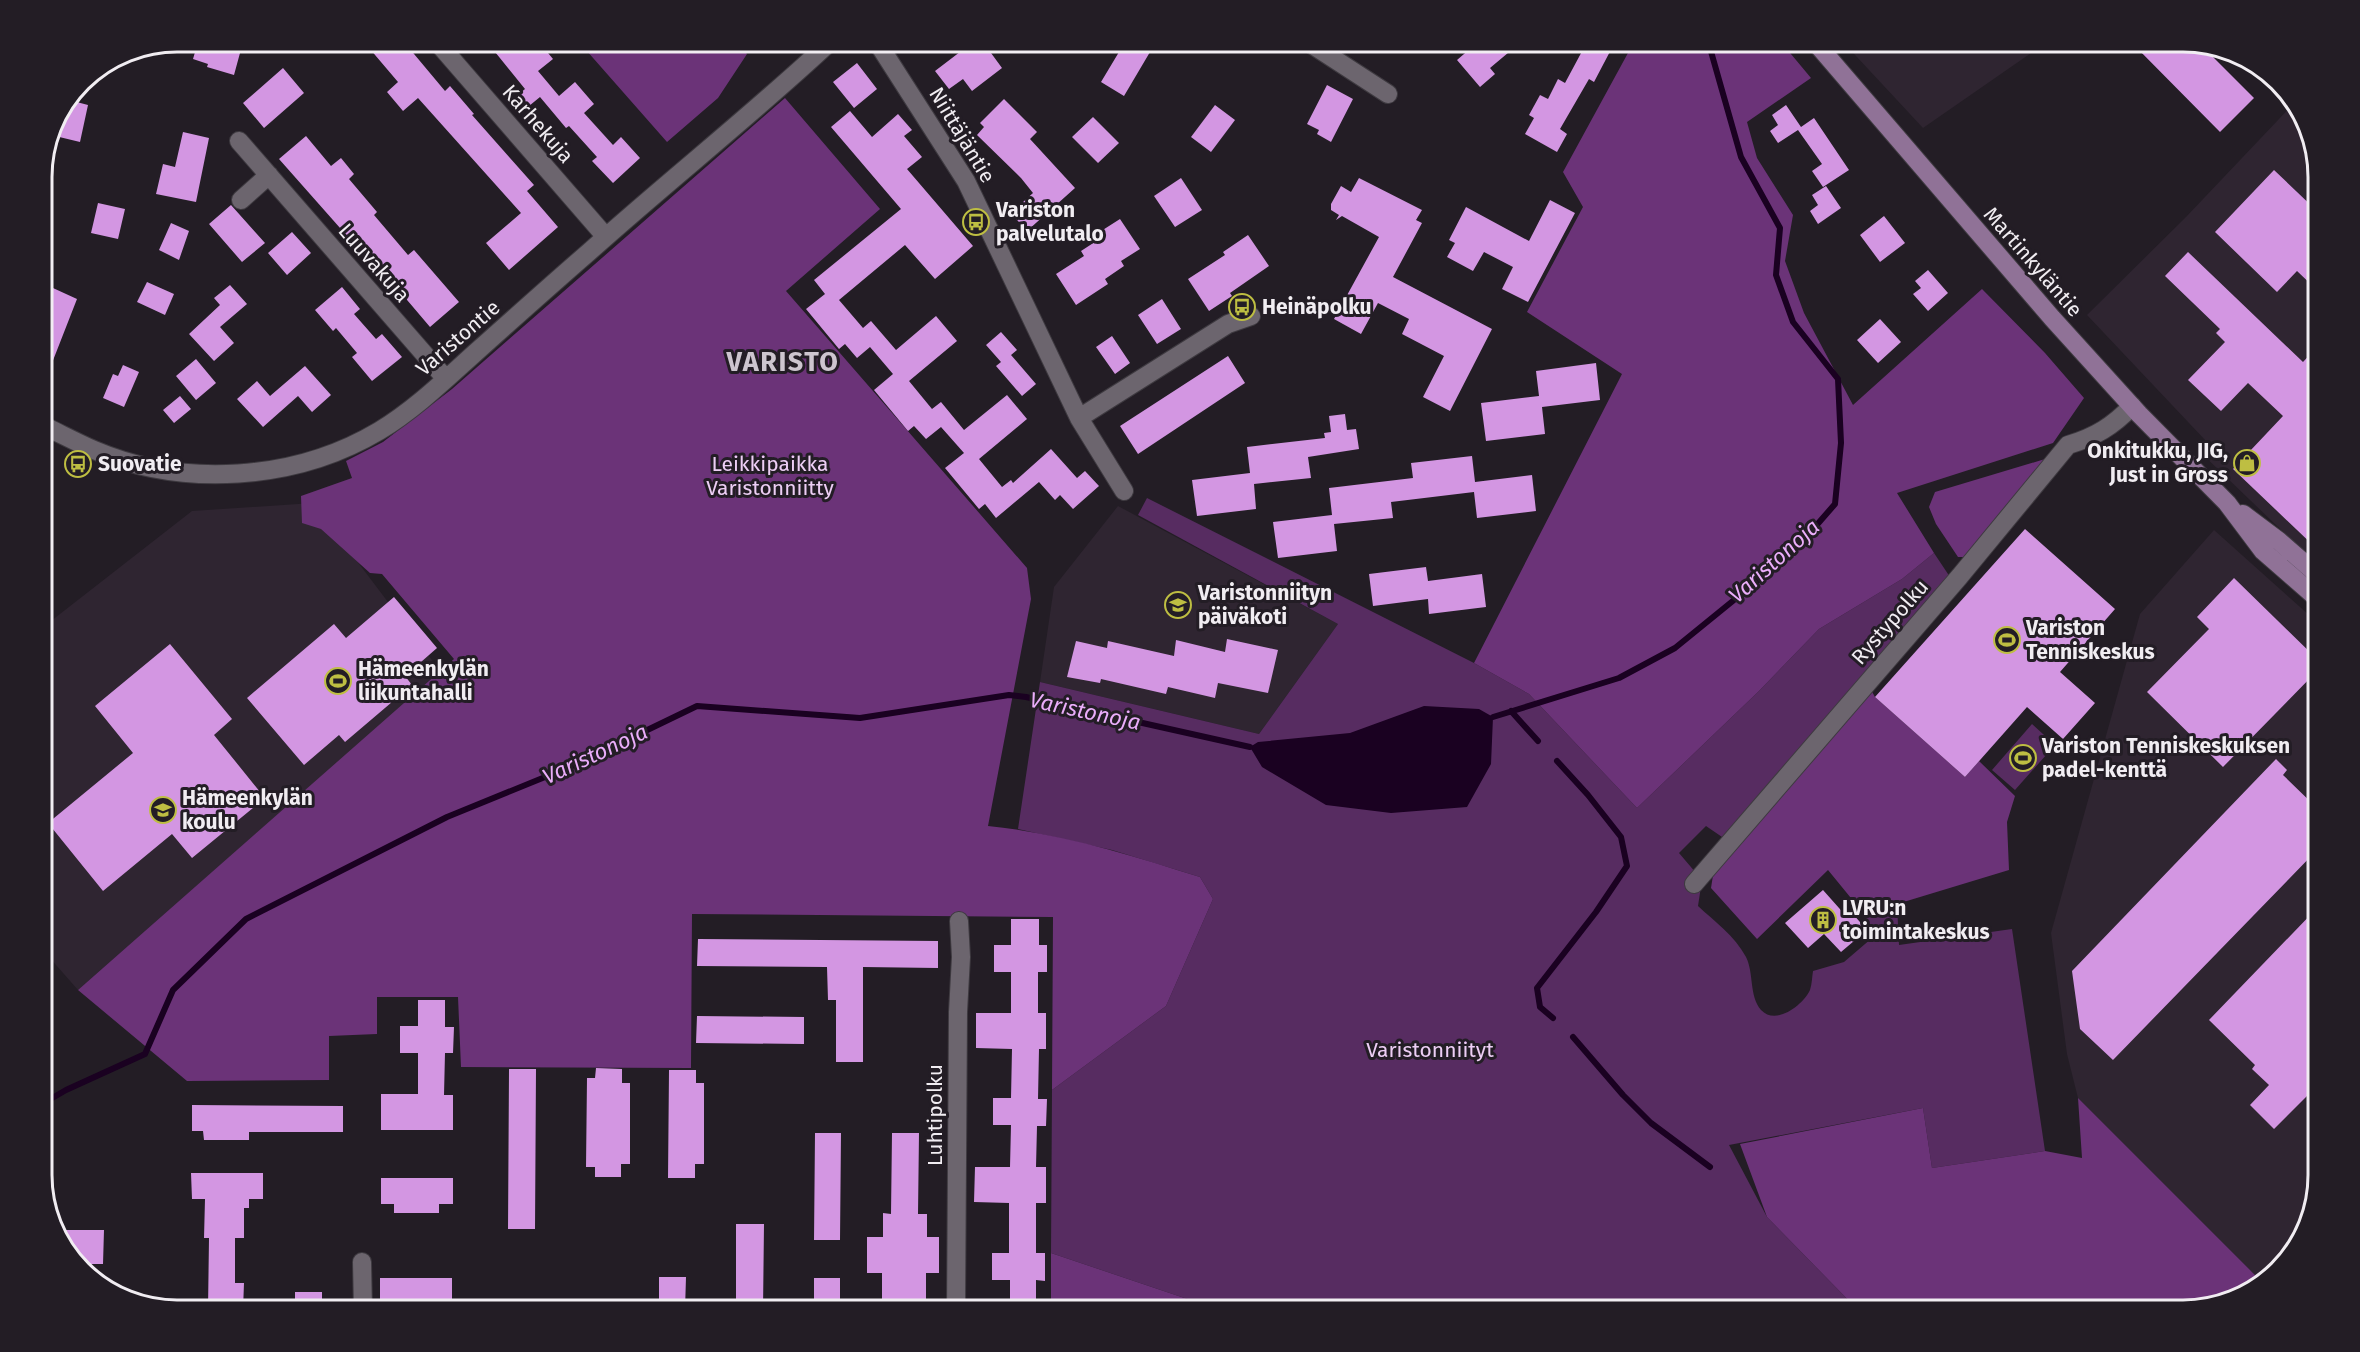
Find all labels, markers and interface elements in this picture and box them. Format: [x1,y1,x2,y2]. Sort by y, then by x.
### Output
street label: Karhekuja [497,79,579,169]
street label: Niittäjäntie [923,82,1001,188]
place label: Variston palvelutalo [995,197,1104,247]
street label: Martinkyläntie [1978,202,2088,322]
bus stop icon: Variston palvelutalo [961,207,991,237]
street label: Luuvakuja [333,218,415,308]
bus stop icon: Heinäpolku [1227,292,1257,322]
street label: Varistontie [411,294,505,382]
place label: Heinäpolku [1262,294,1372,320]
district label: VARISTO [725,346,840,378]
place label: Onkitukku, JIG, Just in Gross [2087,438,2228,488]
shop icon: Onkitukku, JIG, Just in Gross [2232,448,2262,478]
bus stop icon: Suovatie [63,449,93,479]
place label: Suovatie [98,451,182,477]
park label: Leikkipaikka Varistonniitty [706,451,834,501]
water label: Varistonoja [1723,513,1825,609]
street label: Rystypolku [1846,574,1934,670]
place label: Varistonniityn päiväkoti [1197,580,1332,630]
school or university icon: Varistonniityn päiväkoti [1163,590,1193,620]
place label: Variston Tenniskeskus [2025,615,2155,665]
sports icon: Variston Tenniskeskus [1992,625,2022,655]
place label: Hämeenkylän liikuntahalli [358,656,489,706]
sports icon: Hämeenkylän liikuntahalli [323,666,353,696]
water label: Varistonoja [1027,686,1143,736]
water label: Varistonoja [538,718,652,790]
place label: Variston Tenniskeskuksen padel-kenttä [2041,733,2290,783]
sports icon: Variston Tenniskeskuksen padel-kenttä [2008,743,2038,773]
place label: Hämeenkylän koulu [182,785,313,835]
school or university icon: Hämeenkylän koulu [148,795,178,825]
place label: LVRU:n toimintakeskus [1842,895,1990,945]
building icon: LVRU:n toimintakeskus [1808,905,1838,935]
park label: Varistonniityt [1366,1037,1494,1063]
street label: Luhtipolku [922,1064,948,1166]

